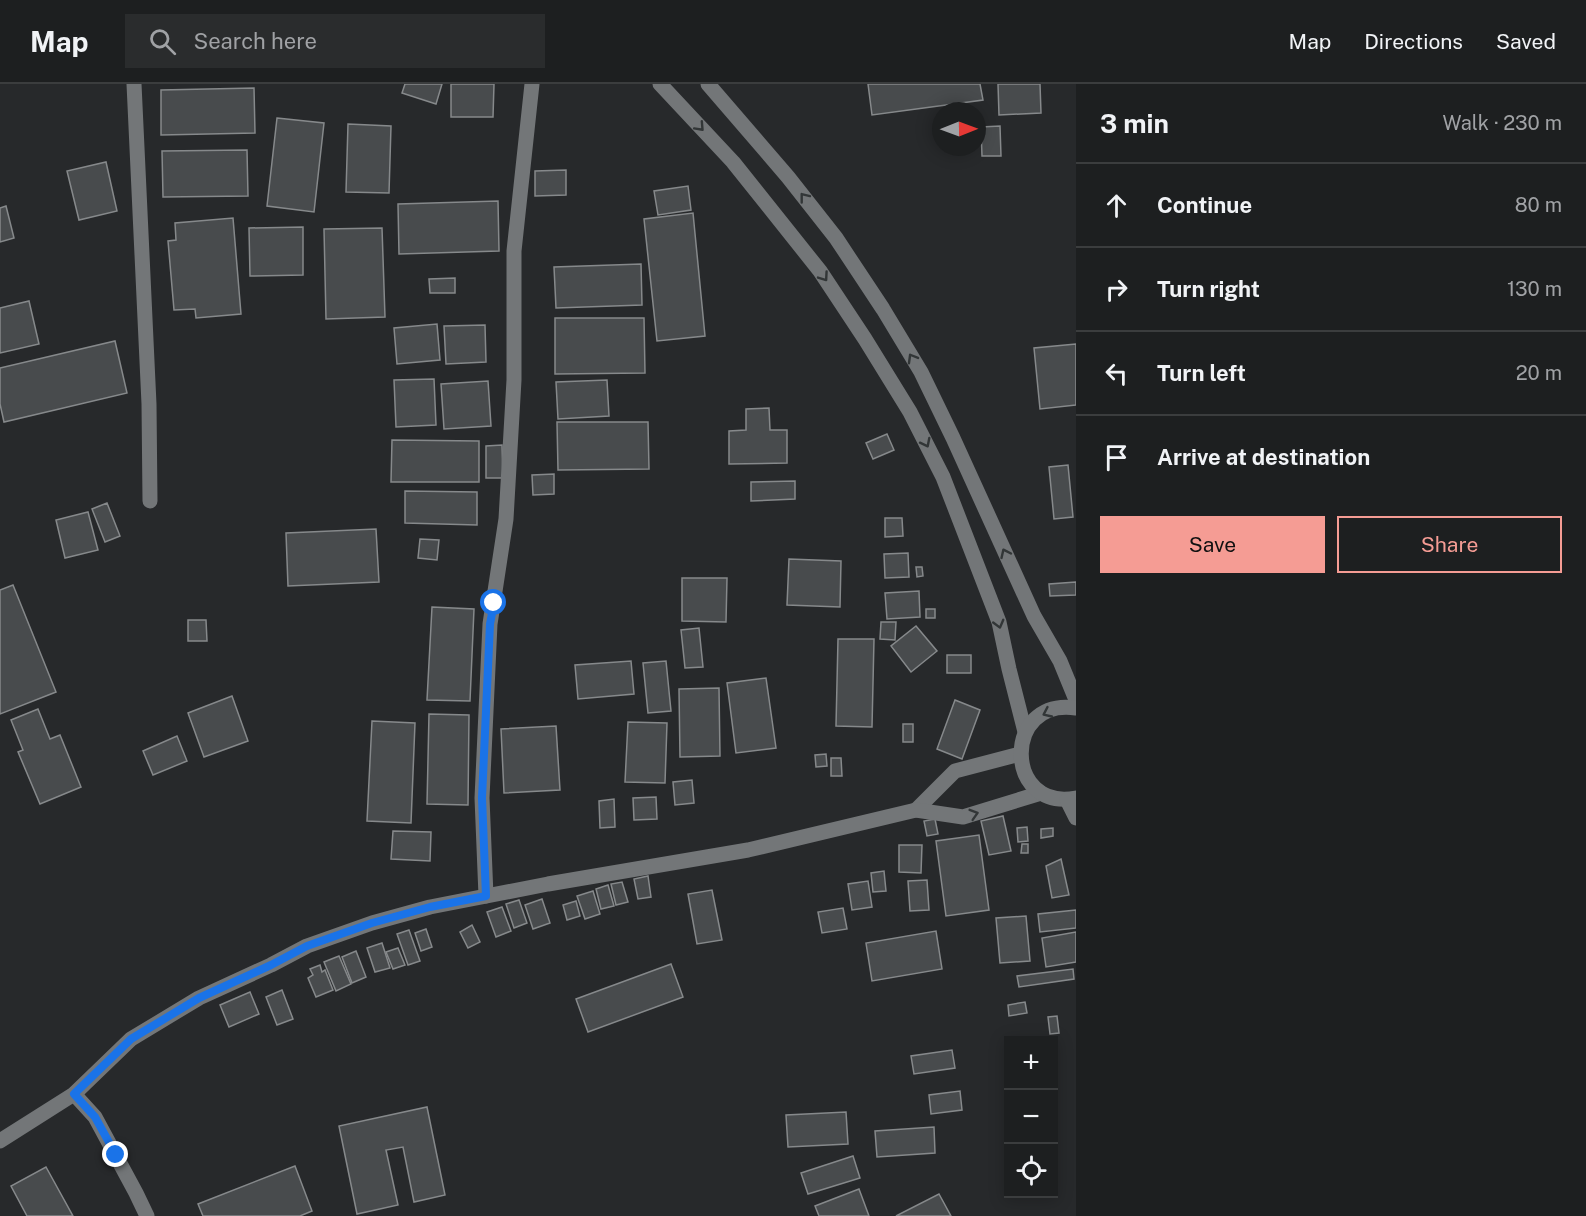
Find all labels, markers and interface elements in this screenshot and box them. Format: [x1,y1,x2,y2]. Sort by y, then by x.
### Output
search box [125,14,545,68]
text: Map [30,25,89,58]
icon: search [146,25,179,58]
text: Search here [194,28,317,54]
text: Map [1289,29,1331,54]
text: Directions [1364,29,1463,54]
text: Saved [1496,29,1556,54]
north arrow [932,102,986,156]
text: 3 min [1100,108,1169,139]
text: Walk · 230 m [1443,111,1562,135]
one-way arrow [693,120,704,131]
icon: ahead [1100,189,1133,222]
text: Continue [1157,192,1252,218]
one-way arrow [800,193,811,204]
text: 80 m [1515,193,1562,217]
one-way arrow [817,271,828,282]
icon: right [1100,273,1133,306]
text: Turn right [1157,276,1260,302]
text: 130 m [1507,277,1562,301]
one-way arrow [908,354,920,364]
icon: left [1100,357,1133,390]
text: Turn left [1157,360,1246,386]
text: 20 m [1516,361,1562,385]
one-way arrow [919,437,930,448]
icon: arrive [1100,441,1133,474]
text: Arrive at destination [1157,444,1370,470]
button: Save [1100,516,1325,573]
button: Share [1337,516,1562,573]
one-way arrow [1000,549,1012,560]
route start [480,589,506,615]
one-way arrow [992,618,1004,629]
one-way arrow [1042,706,1053,718]
one-way arrow [968,809,979,821]
map controls [1004,1036,1058,1198]
button: + [1004,1036,1058,1090]
button: − [1004,1090,1058,1144]
route end [102,1141,128,1167]
button: locate [1004,1144,1058,1198]

